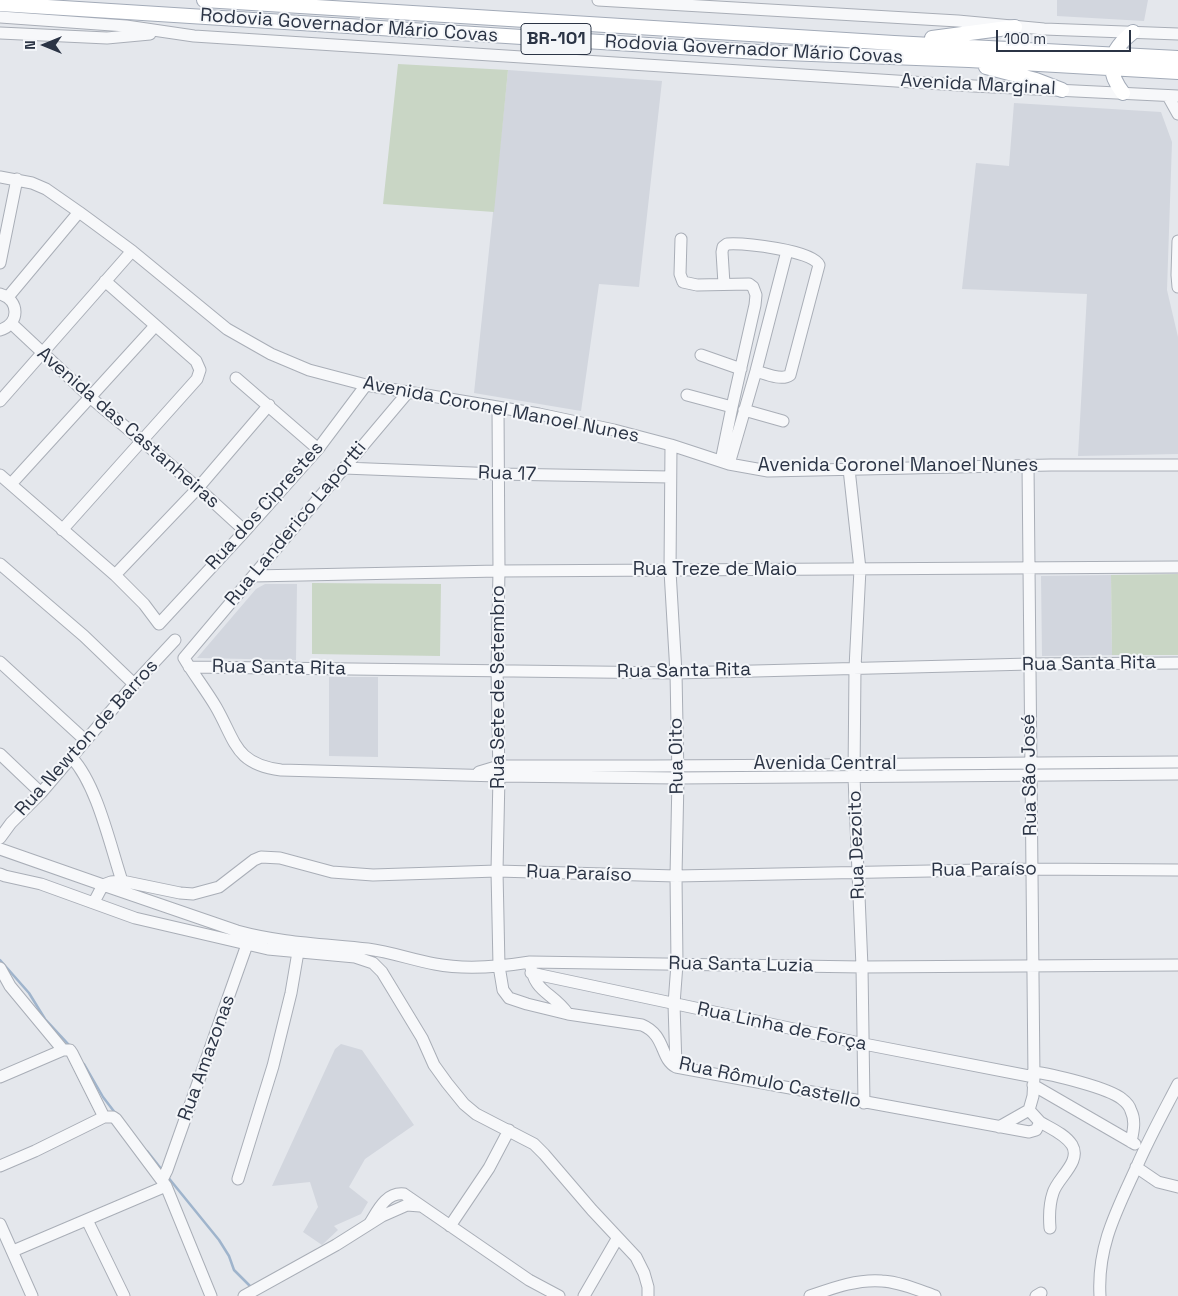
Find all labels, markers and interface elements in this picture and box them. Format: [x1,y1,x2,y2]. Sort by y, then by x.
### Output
street label: Rodovia Governador Mário Covas [199,4,499,48]
north arrow [20,20,70,70]
scale bar [998,20,1133,52]
road number: BR-101 [521,23,591,54]
text: 100 m [1004,29,1046,48]
street label: Rodovia Governador Mário Covas [604,31,904,69]
text: N [21,40,39,50]
street label: Avenida Marginal [900,70,1056,100]
street label: Avenida das Castanheiras [32,343,224,513]
street label: Avenida Coronel Manoel Nunes [361,372,641,448]
street label: Rua dos Ciprestes [201,437,329,575]
street label: Rua Landerico Laportti [221,437,371,611]
street label: Avenida Coronel Manoel Nunes [758,455,1038,477]
street label: Rua 17 [478,462,536,486]
street label: Rua Treze de Maio [633,559,797,581]
street label: Rua Sete de Setembro [488,585,510,789]
street label: Rua Santa Rita [1022,651,1156,677]
street label: Rua Newton de Barros [11,655,163,821]
street label: Rua Santa Rita [212,655,346,681]
street label: Rua Santa Rita [617,658,751,684]
street label: Rua São José [1018,714,1042,836]
street label: Rua Oito [665,717,689,795]
street label: Avenida Central [753,753,897,775]
street label: Rua Dezoito [844,790,870,900]
street label: Rua Paraíso [931,858,1037,882]
street label: Rua Paraíso [526,861,632,887]
street label: Rua Santa Luzia [668,952,814,978]
street label: Rua Amazonas [174,992,240,1124]
street label: Rua Linha de Força [695,998,869,1056]
street label: Rua Rômulo Castello [677,1053,863,1113]

